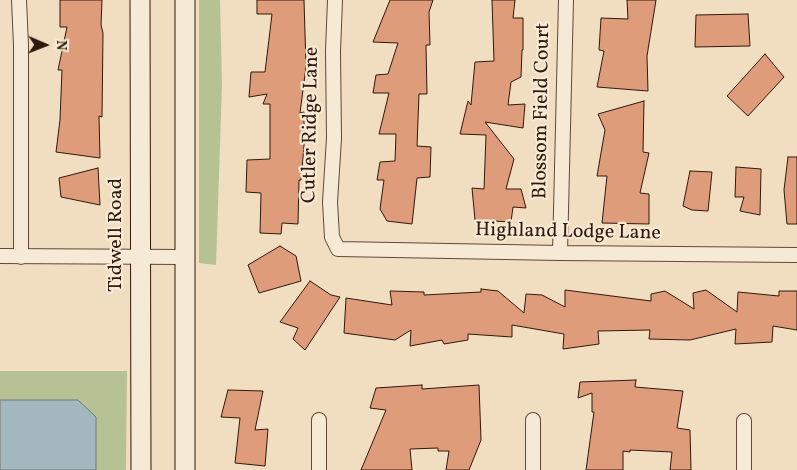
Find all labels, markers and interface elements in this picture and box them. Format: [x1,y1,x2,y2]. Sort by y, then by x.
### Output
north arrow [20,20,70,70]
street label: Blossom Field Court [529,23,557,199]
text: N [51,40,70,51]
street label: Cutler Ridge Lane [299,47,325,203]
street label: Tidwell Road [105,178,129,292]
street label: Highland Lodge Lane [475,219,661,247]

